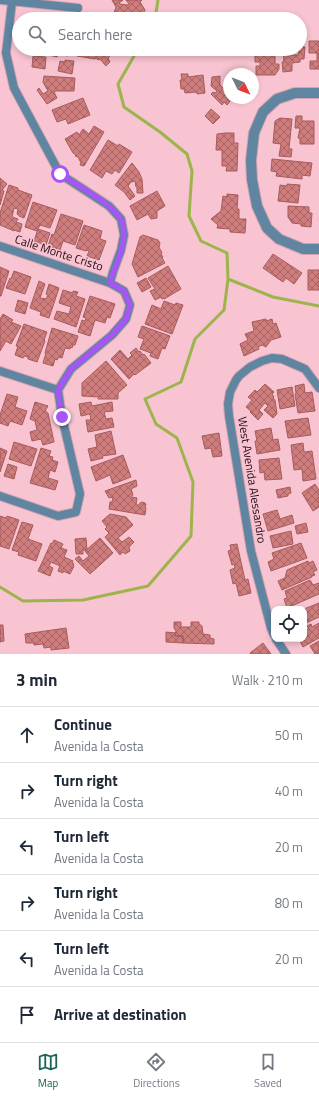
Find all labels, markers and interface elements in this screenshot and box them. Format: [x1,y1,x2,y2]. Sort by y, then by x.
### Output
search box [12,12,307,56]
icon: search [26,23,48,45]
text: Search here [58,23,132,46]
north arrow [223,68,259,104]
route start [51,165,69,183]
street label: Calle Monte Cristo [13,229,106,276]
route end [53,408,71,426]
street label: West Avenida Alessandro [233,415,272,545]
map controls [271,606,307,642]
button: locate [271,606,307,642]
text: 3 min [16,667,57,693]
text: Walk · 210 m [232,670,303,690]
text: Continue [54,713,112,736]
icon: ahead [16,724,38,746]
text: 50 m [275,725,303,745]
text: Avenida la Costa [54,736,144,756]
text: Turn right [54,769,118,792]
icon: right [16,780,38,802]
text: 40 m [275,781,303,801]
text: Avenida la Costa [54,792,144,812]
text: Turn left [54,825,109,848]
icon: left [16,836,38,858]
text: 20 m [275,837,303,857]
text: Avenida la Costa [54,848,144,868]
text: Turn right [54,881,118,904]
icon: right [16,892,38,914]
text: 80 m [275,893,303,913]
text: Avenida la Costa [54,904,144,924]
text: Turn left [54,937,109,960]
icon: left [16,948,38,970]
text: 20 m [275,949,303,969]
text: Avenida la Costa [54,960,144,980]
text: Arrive at destination [54,1003,187,1026]
icon: arrive [16,1004,38,1026]
tab: Map [37,1051,59,1091]
tab: Directions [133,1051,180,1091]
tab: Saved [254,1051,282,1091]

